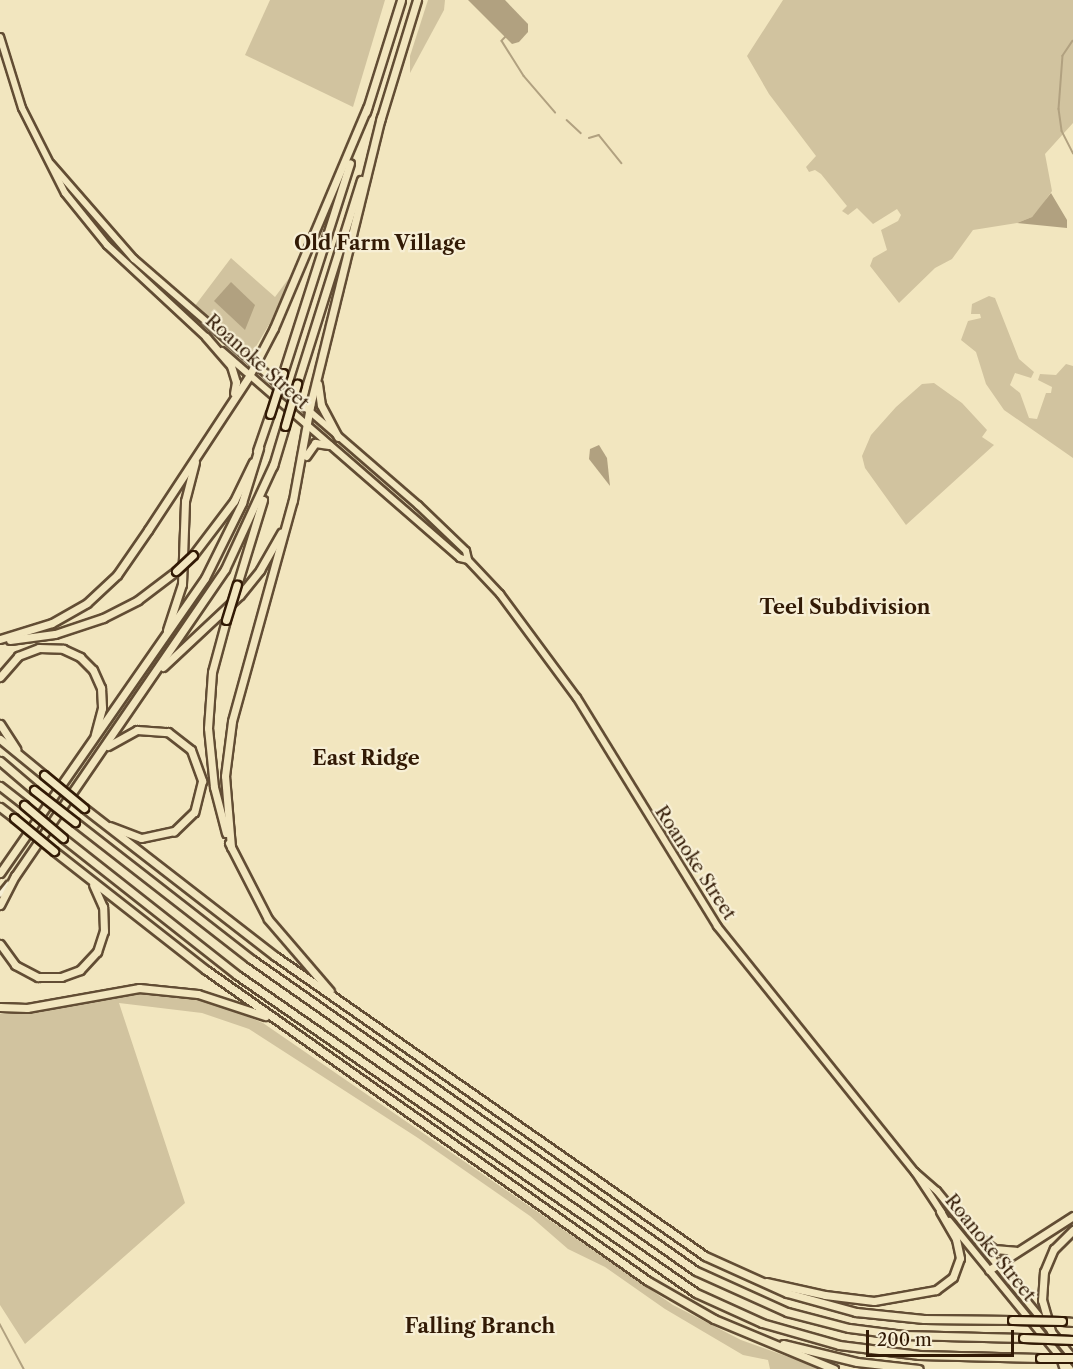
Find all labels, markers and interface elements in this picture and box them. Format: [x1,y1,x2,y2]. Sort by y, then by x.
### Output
district label: Old Farm Village [294,231,466,255]
street label: Roanoke Street [201,310,313,414]
district label: Teel Subdivision [759,595,931,619]
district label: East Ridge [312,746,420,770]
street label: Roanoke Street [650,802,740,924]
street label: Roanoke Street [940,1190,1040,1306]
district label: Falling Branch [405,1314,555,1338]
scale bar [869,1318,1018,1356]
text: 200 m [877,1329,932,1351]

